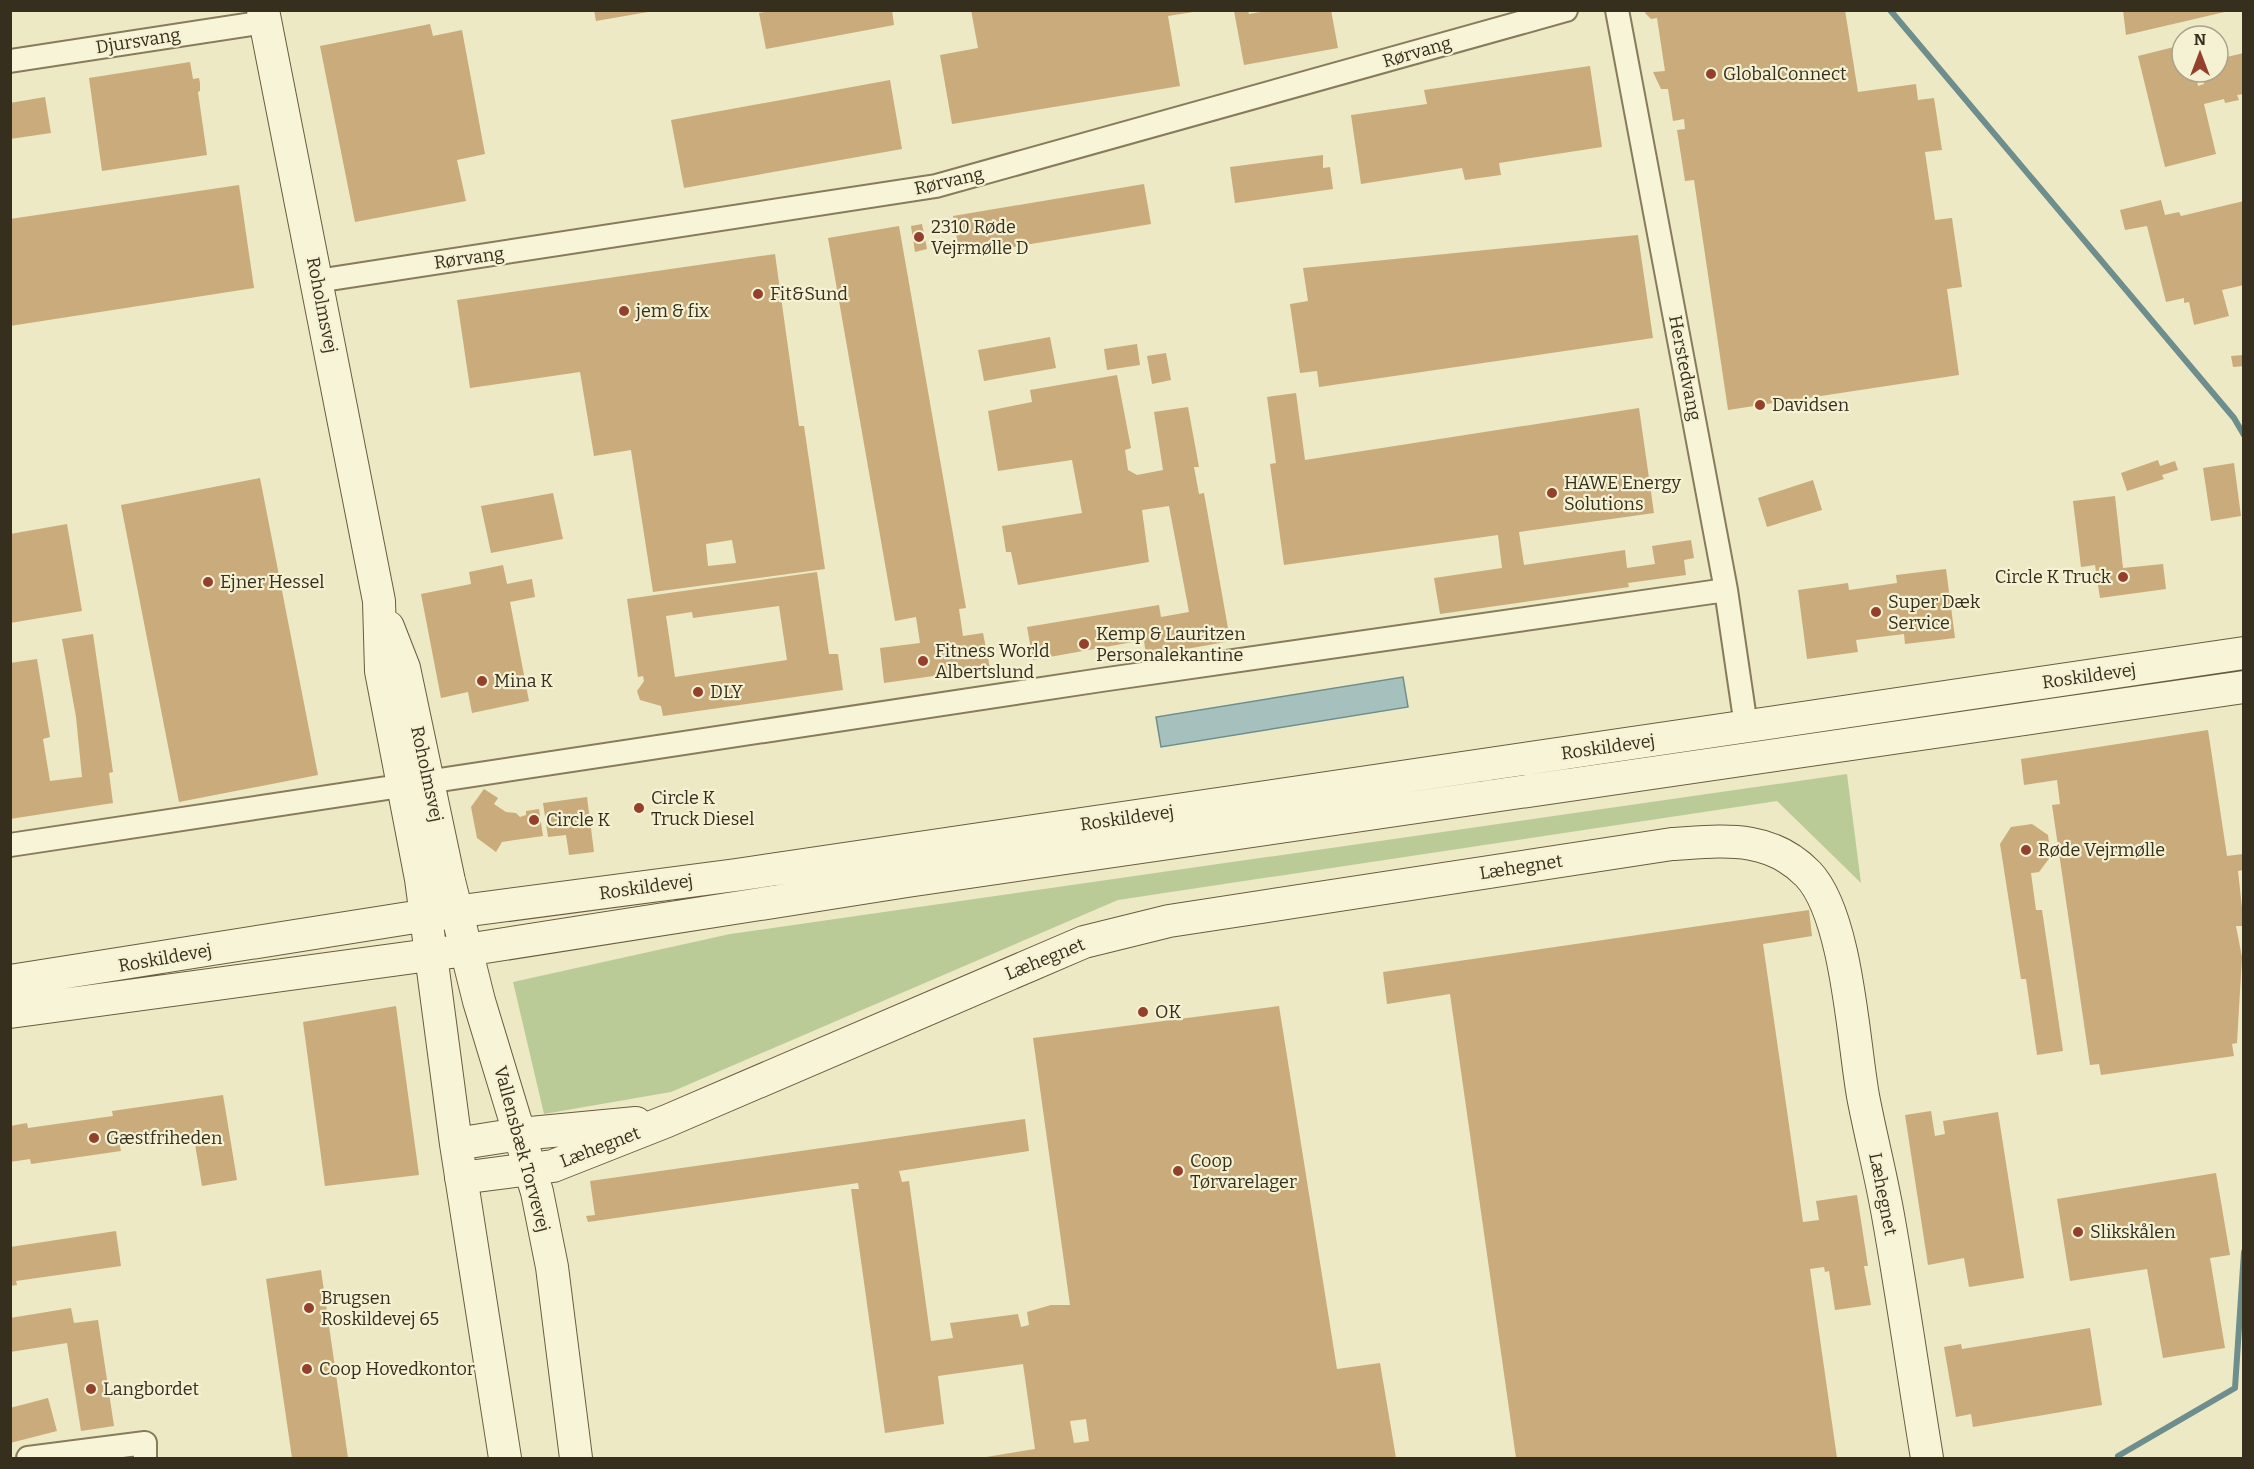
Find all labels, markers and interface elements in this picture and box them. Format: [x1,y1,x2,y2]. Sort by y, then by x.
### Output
street label: Djursvang [94,23,182,59]
north arrow [2170,24,2230,84]
text: N [2194,30,2206,49]
street label: Rørvang [1380,32,1454,72]
place label: GlobalConnect [1723,63,1847,85]
marker: GlobalConnect [1704,67,1718,81]
street label: Rørvang [912,162,986,200]
place label: 2310 Røde Vejrmølle D [931,216,1029,259]
marker: 2310 Røde Vejrmølle D [912,230,926,244]
street label: Rørvang [433,242,505,274]
street label: Roholmsvej [302,255,342,355]
place label: Fit&Sund [770,283,848,305]
marker: Fit&Sund [751,287,765,301]
place label: jem & fix [635,300,709,322]
marker: jem & fix [617,304,631,318]
street label: Herstedvang [1664,313,1706,423]
place label: Davidsen [1772,394,1850,416]
marker: Davidsen [1753,398,1767,412]
place label: HAWE Energy Solutions [1564,472,1681,515]
marker: HAWE Energy Solutions [1545,486,1559,500]
place label: Circle K Truck [1995,566,2112,588]
marker: Circle K Truck [2116,570,2130,584]
place label: Ejner Hessel [220,571,325,593]
marker: Ejner Hessel [201,575,215,589]
place label: Super Dæk Service [1888,591,1981,634]
marker: Super Dæk Service [1869,605,1883,619]
place label: Kemp & Lauritzen Personalekantine [1096,623,1246,666]
marker: Kemp & Lauritzen Personalekantine [1077,637,1091,651]
place label: Fitness World Albertslund [935,640,1050,683]
marker: Fitness World Albertslund [916,654,930,668]
street label: Roskildevej [2041,659,2137,693]
place label: Mina K [494,670,553,692]
marker: Mina K [475,674,489,688]
place label: DLY [710,681,743,703]
marker: DLY [691,685,705,699]
street label: Roholmsvej [406,724,448,824]
street label: Roskildevej [1560,730,1656,764]
place label: Circle K Truck Diesel [651,787,754,830]
marker: Circle K Truck Diesel [632,801,646,815]
street label: Roskildevej [1079,801,1175,835]
place label: Circle K [546,809,611,831]
marker: Circle K [527,813,541,827]
place label: Røde Vejrmølle [2038,839,2165,861]
marker: Røde Vejrmølle [2019,843,2033,857]
street label: Læhegnet [1478,849,1565,884]
street label: Roskildevej [598,870,694,904]
street label: Læhegnet [1002,933,1088,985]
street label: Roskildevej [117,939,213,977]
place label: OK [1155,1001,1181,1023]
marker: OK [1136,1005,1150,1019]
street label: Vallensbæk Torvevej [489,1063,555,1235]
street label: Læhegnet [557,1122,644,1172]
place label: Gæstfriheden [106,1127,223,1149]
marker: Gæstfriheden [87,1131,101,1145]
place label: Coop Tørvarelager [1190,1150,1297,1193]
street label: Læhegnet [1864,1151,1902,1238]
marker: Coop Tørvarelager [1171,1164,1185,1178]
place label: Slikskålen [2090,1221,2176,1243]
marker: Slikskålen [2071,1225,2085,1239]
place label: Brugsen Roskildevej 65 [321,1287,439,1330]
marker: Brugsen Roskildevej 65 [302,1301,316,1315]
place label: Coop Hovedkontor [319,1358,475,1380]
marker: Coop Hovedkontor [300,1362,314,1376]
place label: Langbordet [103,1378,200,1400]
marker: Langbordet [84,1382,98,1396]

